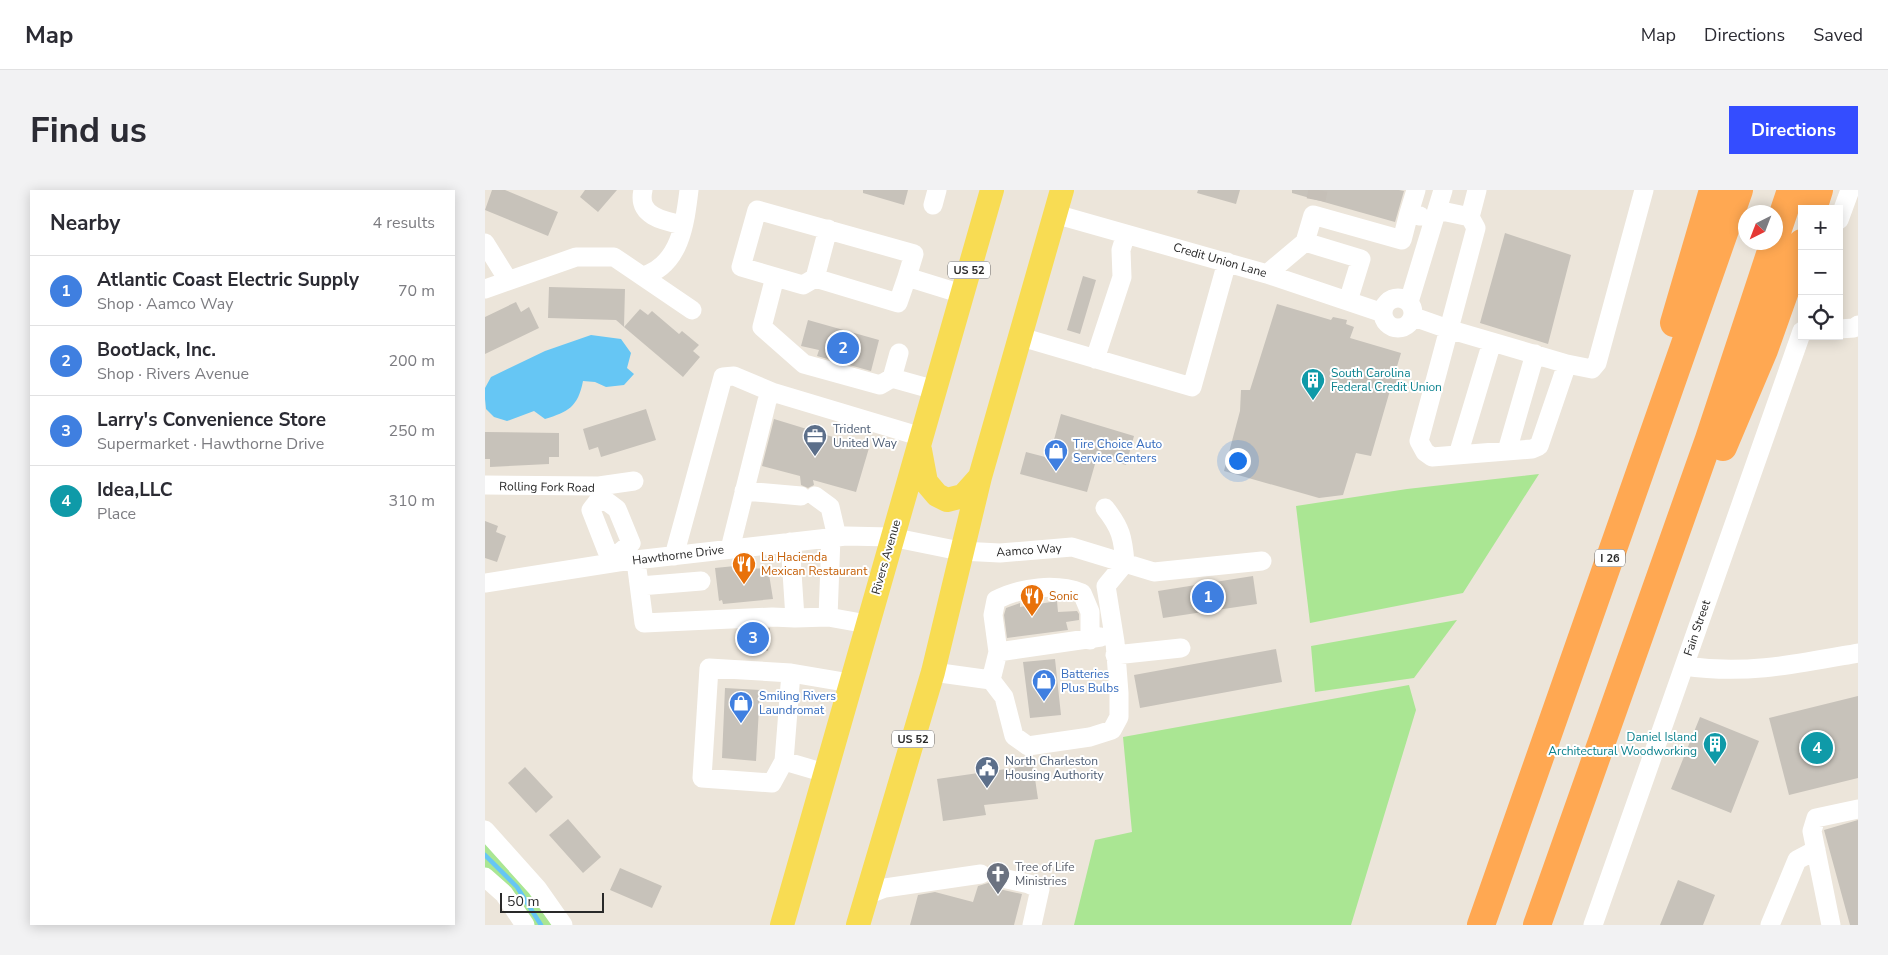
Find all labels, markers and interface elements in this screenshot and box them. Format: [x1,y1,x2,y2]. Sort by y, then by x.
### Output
text: Map [25,19,73,51]
text: Map [1641,23,1676,47]
text: Directions [1704,23,1785,47]
text: Saved [1813,23,1863,47]
button: Directions [1729,106,1858,154]
text: Find us [30,107,147,154]
north arrow [1738,205,1783,250]
map controls [1798,205,1843,340]
button: + [1798,205,1843,250]
text: Nearby [50,209,120,237]
text: 4 results [373,212,435,234]
street label: Credit Union Lane [1171,239,1269,281]
button: − [1798,250,1843,295]
road number: US 52 [948,262,990,278]
text: Atlantic Coast Electric Supply [97,267,359,293]
text: 1 [61,280,71,302]
text: 70 m [398,280,435,302]
text: Shop · Aamco Way [97,293,233,315]
button: locate [1798,295,1843,340]
pin: 2 [827,329,859,367]
text: BootJack, Inc. [97,337,216,363]
text: 2 [61,350,71,372]
text: 200 m [388,350,435,372]
text: Shop · Rivers Avenue [97,363,249,385]
place label: South Carolina Federal Credit Union [1331,365,1442,395]
building icon: South Carolina Federal Credit Union [1300,367,1326,401]
text: Larry's Convenience Store [97,407,326,433]
text: 3 [61,420,71,442]
text: 250 m [388,420,435,442]
place label: Trident United Way [833,421,898,451]
office icon: Trident United Way [802,423,828,457]
text: Supermarket · Hawthorne Drive [97,433,324,455]
place label: Tire Choice Auto Service Centers [1073,436,1163,466]
shop icon: Tire Choice Auto Service Centers [1043,438,1069,472]
your location [1225,448,1251,474]
text: Idea,LLC [97,477,173,503]
street label: Rolling Fork Road [499,478,595,496]
text: 4 [61,490,71,512]
text: 310 m [388,490,435,512]
text: Place [97,503,136,525]
street label: Rivers Avenue [868,518,904,596]
street label: Aamco Way [996,540,1063,560]
street label: Hawthorne Drive [631,541,725,569]
place label: La Hacienda Mexican Restaurant [761,549,868,579]
road number: I 26 [1595,549,1625,566]
restaurant icon: La Hacienda Mexican Restaurant [731,551,757,585]
pin: 1 [1192,578,1224,616]
restaurant icon: Sonic [1019,583,1045,617]
place label: Sonic [1049,588,1079,604]
street label: Fain Street [1680,597,1714,658]
pin: 3 [737,619,769,657]
place label: Batteries Plus Bulbs [1061,666,1119,696]
shop icon: Batteries Plus Bulbs [1031,668,1057,702]
place label: Smiling Rivers Laundromat [759,688,836,718]
shop icon: Smiling Rivers Laundromat [728,690,754,724]
place label: Daniel Island Architectural Woodworking [1548,729,1697,759]
pin: 4 [1801,729,1833,767]
road number: US 52 [892,730,934,748]
building icon: Daniel Island Architectural Woodworking [1702,731,1728,765]
place label: North Charleston Housing Authority [1005,753,1105,783]
public building icon: North Charleston Housing Authority [974,755,1000,789]
place label: Tree of Life Ministries [1015,859,1075,889]
church icon: Tree of Life Ministries [985,861,1011,895]
scale bar [500,890,604,913]
text: 50 m [507,892,539,911]

